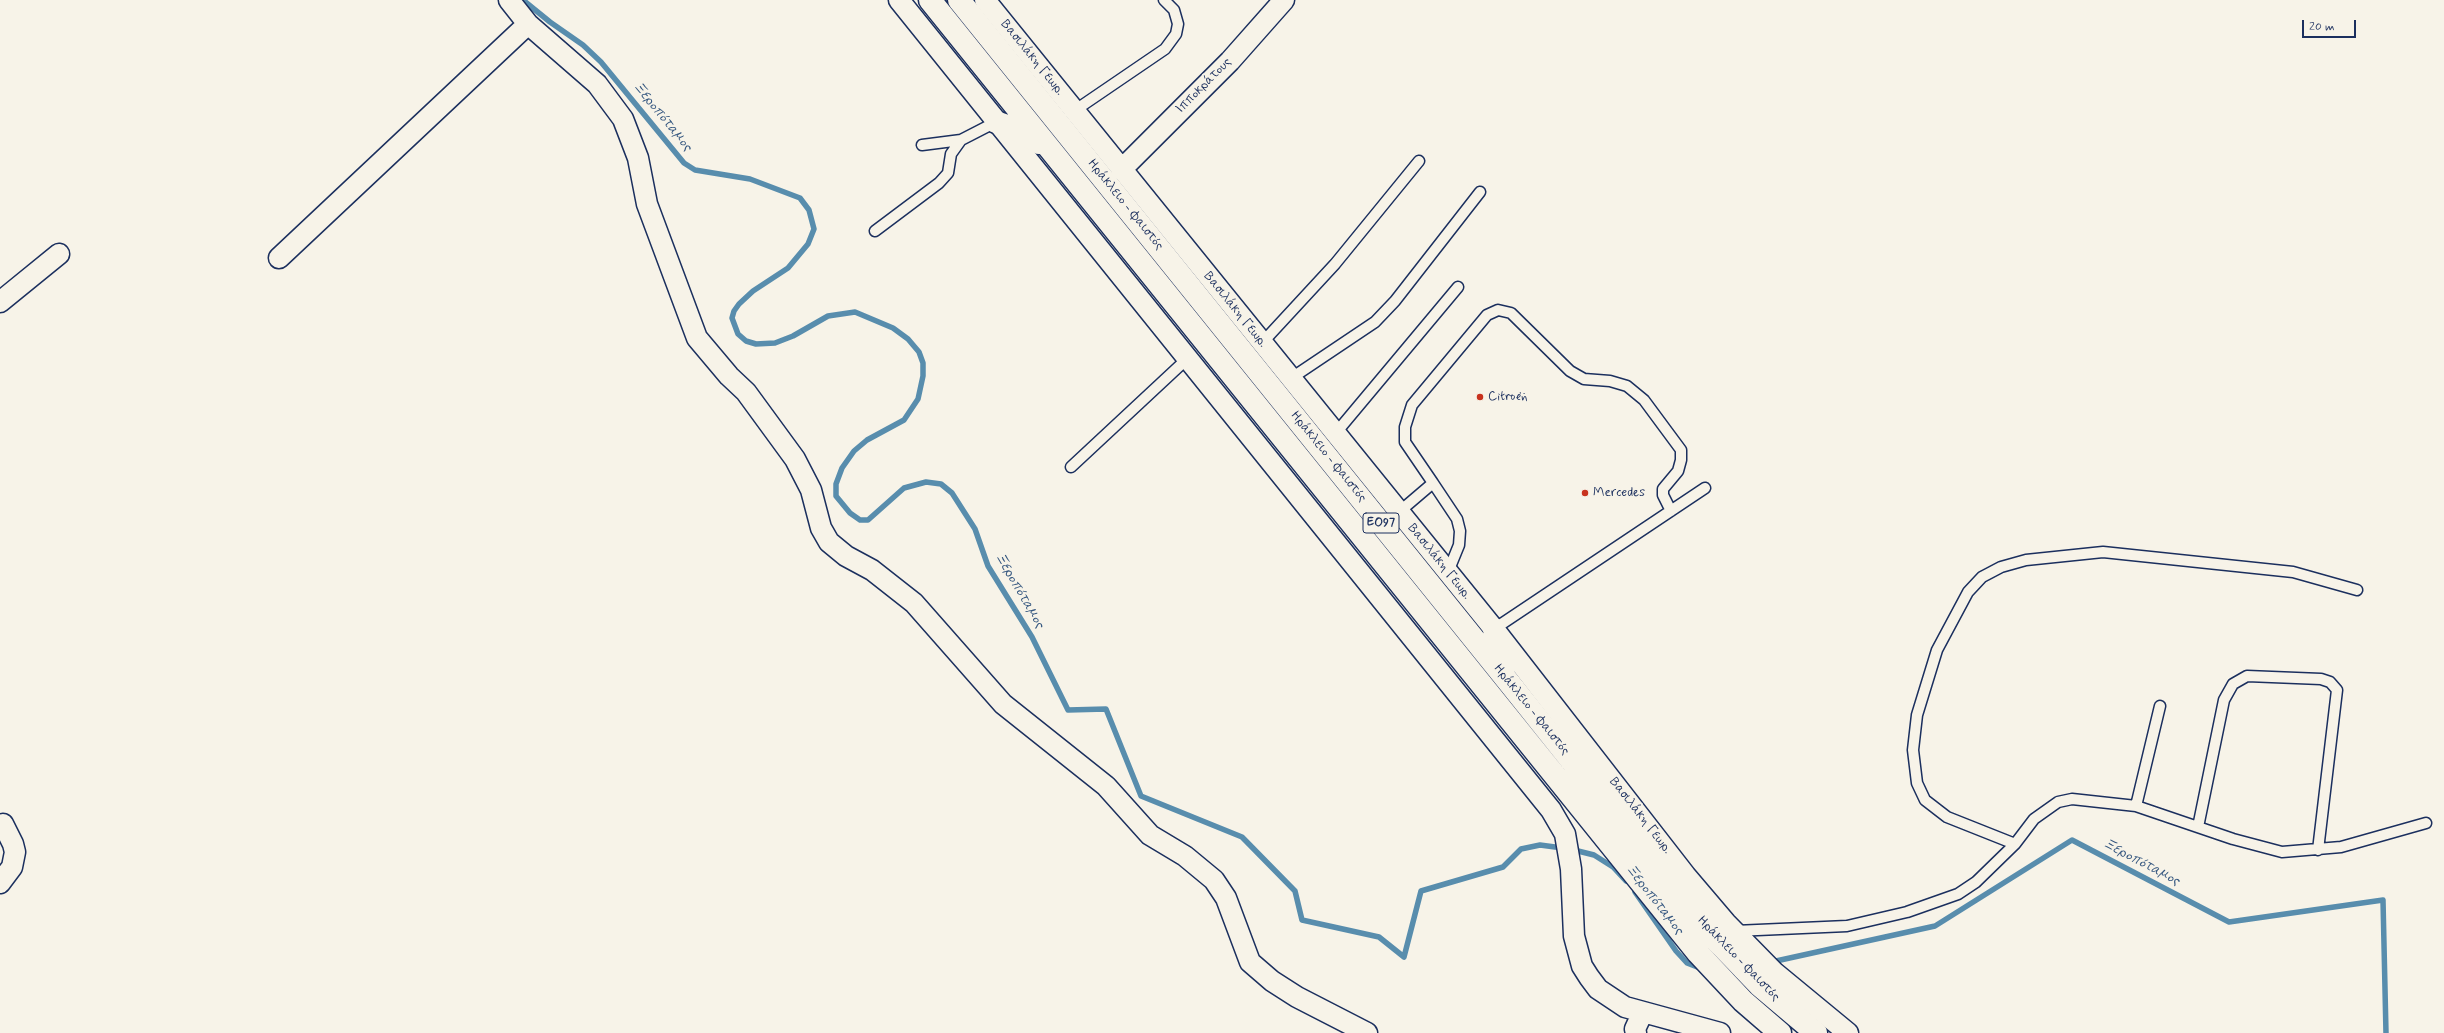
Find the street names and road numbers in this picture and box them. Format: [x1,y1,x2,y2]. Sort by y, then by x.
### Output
street label: Βασιλάκη Γεωρ. [997,17,1067,99]
street label: Ιπποκράτους [1173,55,1235,117]
street label: Ηράκλειο - Φαιστός [1084,156,1166,254]
street label: Βασιλάκη Γεωρ. [1200,269,1270,351]
street label: Ηράκλειο - Φαιστός [1287,408,1369,506]
road number: ΕΟ97 [1363,513,1399,533]
street label: Βασιλάκη Γεωρ. [1404,521,1474,603]
street label: Ηράκλειο - Φαιστός [1490,661,1572,759]
street label: Βασιλάκη Γεωρ. [1605,775,1675,857]
street label: Ηράκλειο - Φαιστός [1693,913,1783,1005]

